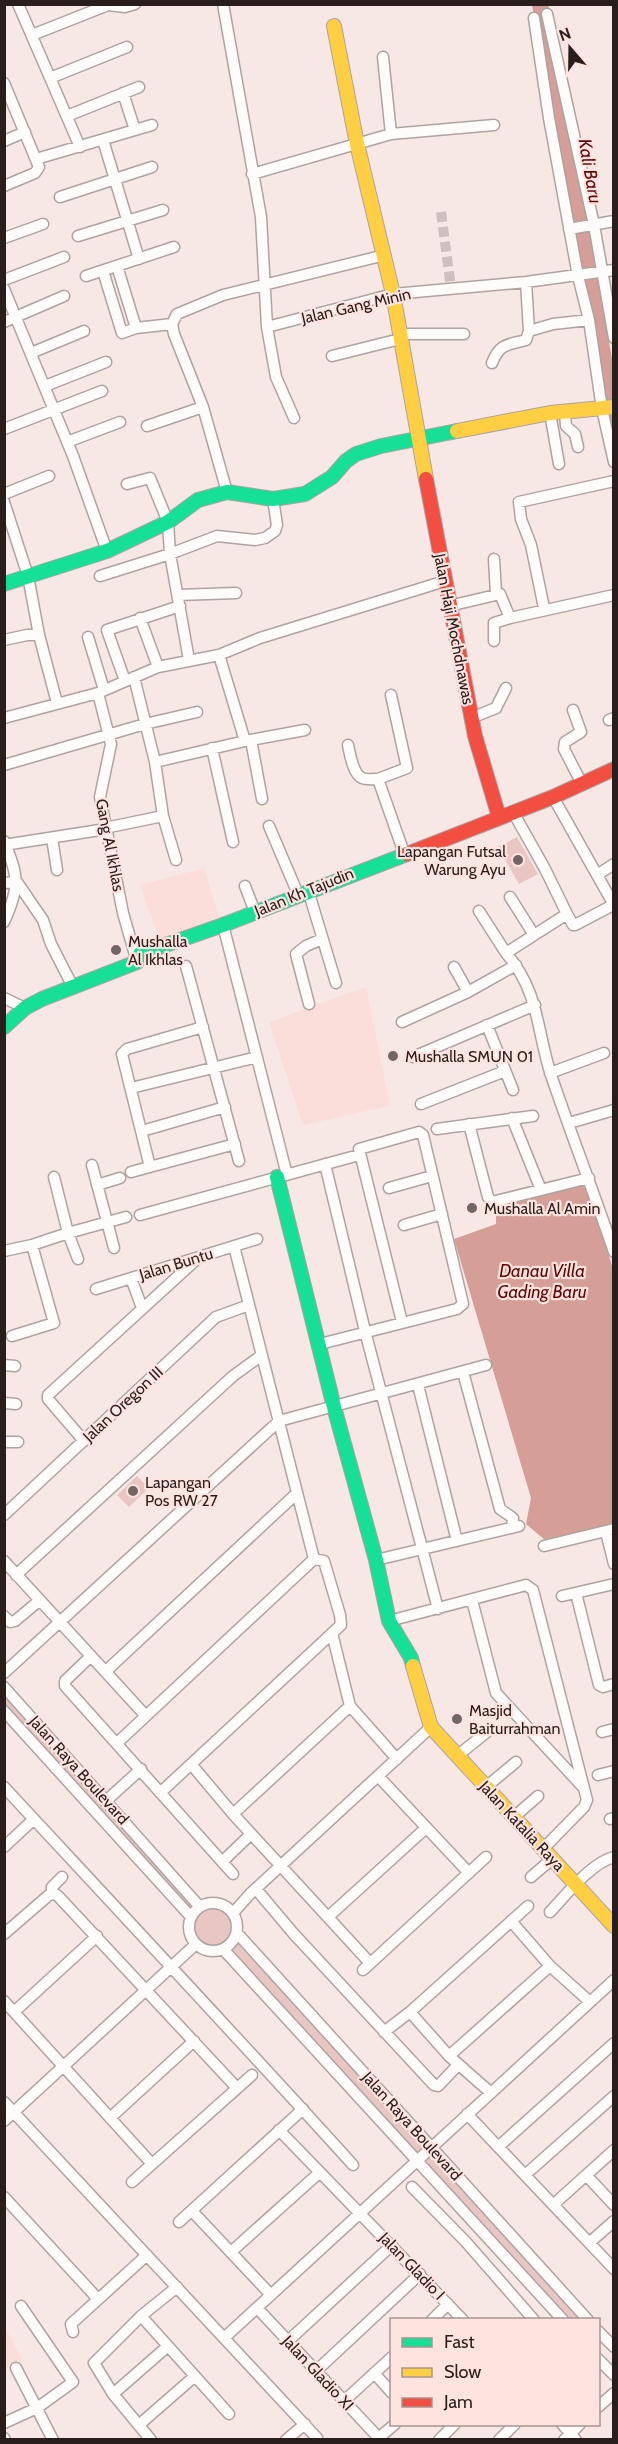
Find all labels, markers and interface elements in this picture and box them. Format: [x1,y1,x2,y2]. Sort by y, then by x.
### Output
north arrow [540,18,600,78]
text: N [556,24,574,45]
water label: Kali Baru [573,137,607,205]
street label: Jalan Gang Minin [298,284,413,328]
street label: Jalan Haji Mochdnawas [430,551,478,706]
street label: Gang Al Ikhlas [92,797,128,893]
place label: Lapangan Futsal Warung Ayu [397,842,506,879]
marker: Lapangan Futsal Warung Ayu [511,853,525,867]
street label: Jalan Kh Tajudin [251,863,356,921]
place label: Mushalla Al Ikhlas [128,932,188,969]
marker: Mushalla Al Ikhlas [109,943,123,957]
place label: Mushalla SMUN 01 [405,1047,533,1066]
marker: Mushalla SMUN 01 [386,1049,400,1063]
place label: Mushalla Al Amin [484,1199,600,1218]
marker: Mushalla Al Amin [465,1201,479,1215]
street label: Jalan Buntu [136,1244,215,1284]
water label: Danau Villa Gading Baru [497,1260,587,1303]
street label: Jalan Oregon III [78,1362,167,1447]
place label: Lapangan Pos RW 27 [145,1473,218,1510]
marker: Lapangan Pos RW 27 [126,1484,140,1498]
place label: Masjid Baiturrahman [469,1701,560,1738]
street label: Jalan Raya Boulevard [25,1711,133,1828]
marker: Masjid Baiturrahman [450,1712,464,1726]
street label: Jalan Katalia Raya [475,1776,569,1875]
street label: Jalan Raya Boulevard [358,2067,466,2184]
street label: Jalan Gladio I [374,2228,449,2304]
legend [390,2318,600,2426]
street label: Jalan Gladio XI [278,2331,358,2415]
text: Fast [444,2331,475,2353]
text: Slow [444,2361,481,2383]
text: Jam [443,2391,473,2413]

